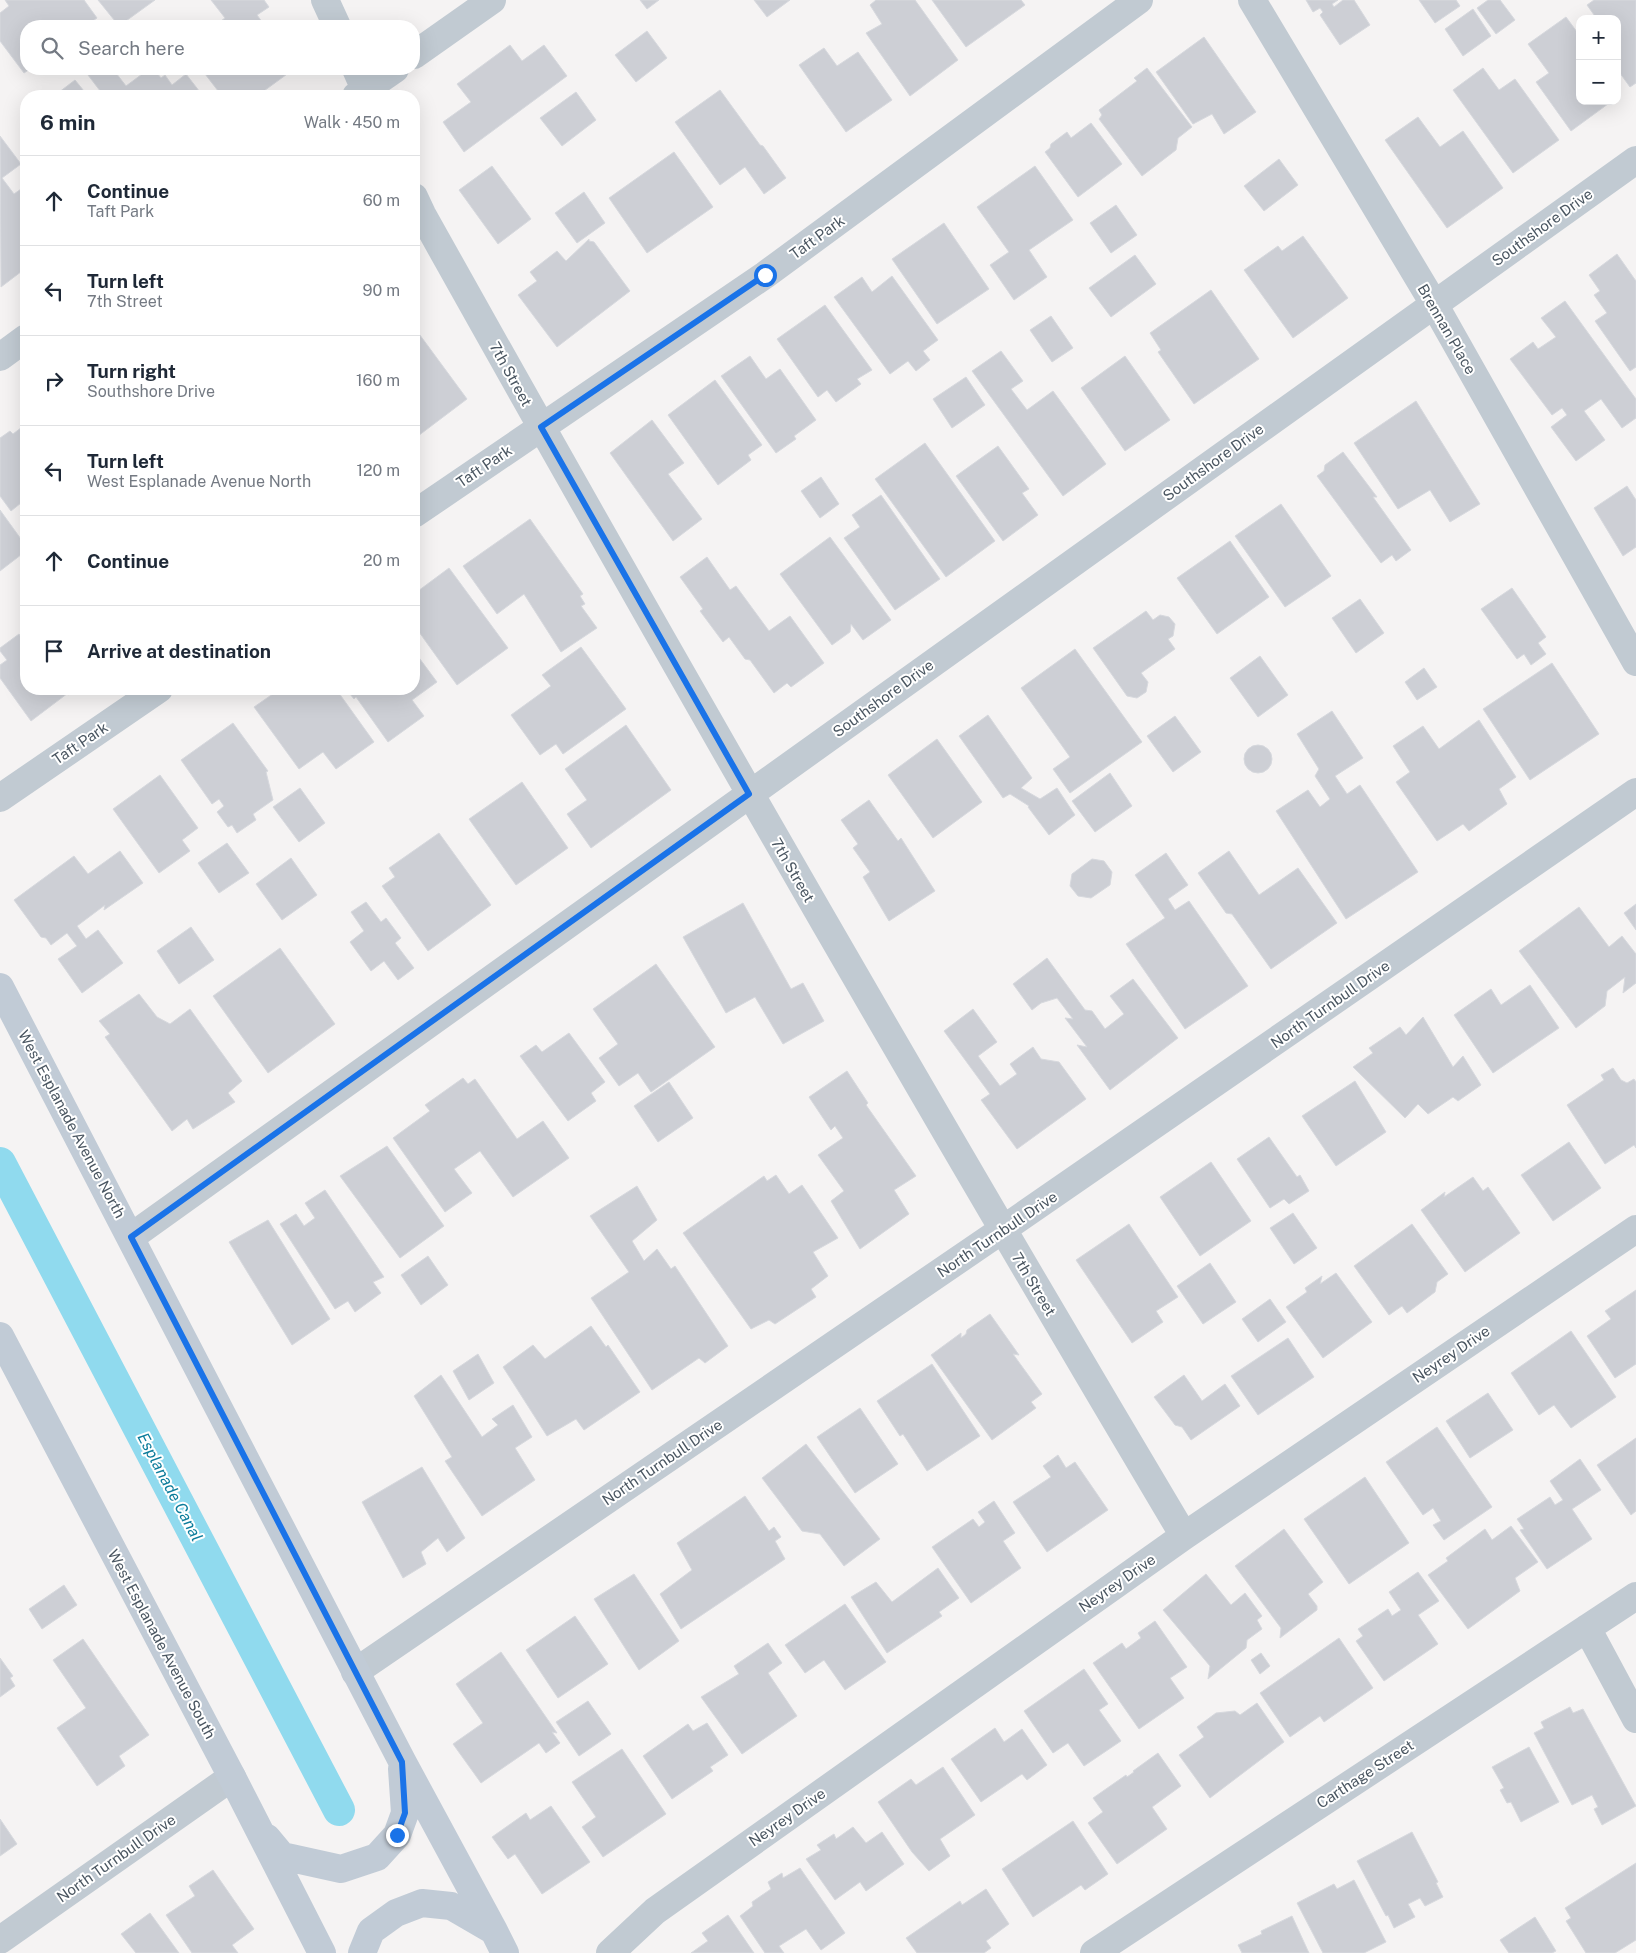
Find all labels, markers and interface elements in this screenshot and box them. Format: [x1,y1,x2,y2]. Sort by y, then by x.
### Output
map controls [1576,15,1621,105]
button: + [1576,15,1621,60]
search box [20,20,420,75]
icon: search [38,34,66,62]
text: Search here [78,37,185,59]
button: − [1576,60,1621,105]
text: 6 min [40,110,96,135]
text: Walk · 450 m [304,113,400,132]
text: Continue [87,180,169,202]
street label: Southshore Drive [1488,185,1596,269]
icon: ahead [40,187,68,215]
text: 60 m [363,191,400,210]
text: Taft Park [87,202,154,221]
street label: Taft Park [787,212,847,262]
route start [754,264,777,287]
text: Turn left [87,270,164,292]
icon: left [40,277,68,305]
text: 90 m [363,281,400,300]
street label: Brennan Place [1414,281,1480,377]
text: 7th Street [87,292,163,311]
street label: 7th Street [486,339,536,409]
text: Turn right [87,360,176,382]
icon: right [40,367,68,395]
text: 160 m [356,371,400,390]
text: Southshore Drive [87,382,215,401]
street label: Southshore Drive [1159,420,1267,504]
street label: Taft Park [453,441,515,491]
text: Turn left [87,450,164,472]
icon: left [40,457,68,485]
text: 120 m [356,461,400,480]
text: West Esplanade Avenue North [87,472,311,491]
icon: ahead [40,547,68,575]
text: Continue [87,550,169,572]
text: 20 m [363,551,400,570]
icon: arrive [40,637,68,665]
text: Arrive at destination [87,640,271,662]
street label: Southshore Drive [829,656,937,740]
street label: Taft Park [49,718,111,768]
street label: 7th Street [768,835,818,905]
street label: North Turnbull Drive [1267,957,1393,1051]
street label: West Esplanade Avenue North [15,1027,129,1221]
street label: North Turnbull Drive [934,1188,1060,1280]
street label: 7th Street [1008,1249,1060,1319]
street label: Neyrey Drive [1409,1322,1493,1386]
street label: North Turnbull Drive [599,1416,725,1508]
water label: Esplanade Canal [133,1430,207,1544]
street label: West Esplanade Avenue South [105,1546,219,1742]
street label: Neyrey Drive [1076,1550,1158,1616]
street label: Carthage Street [1313,1736,1417,1812]
street label: Neyrey Drive [746,1784,828,1850]
street label: North Turnbull Drive [53,1811,179,1905]
route end [386,1824,409,1847]

